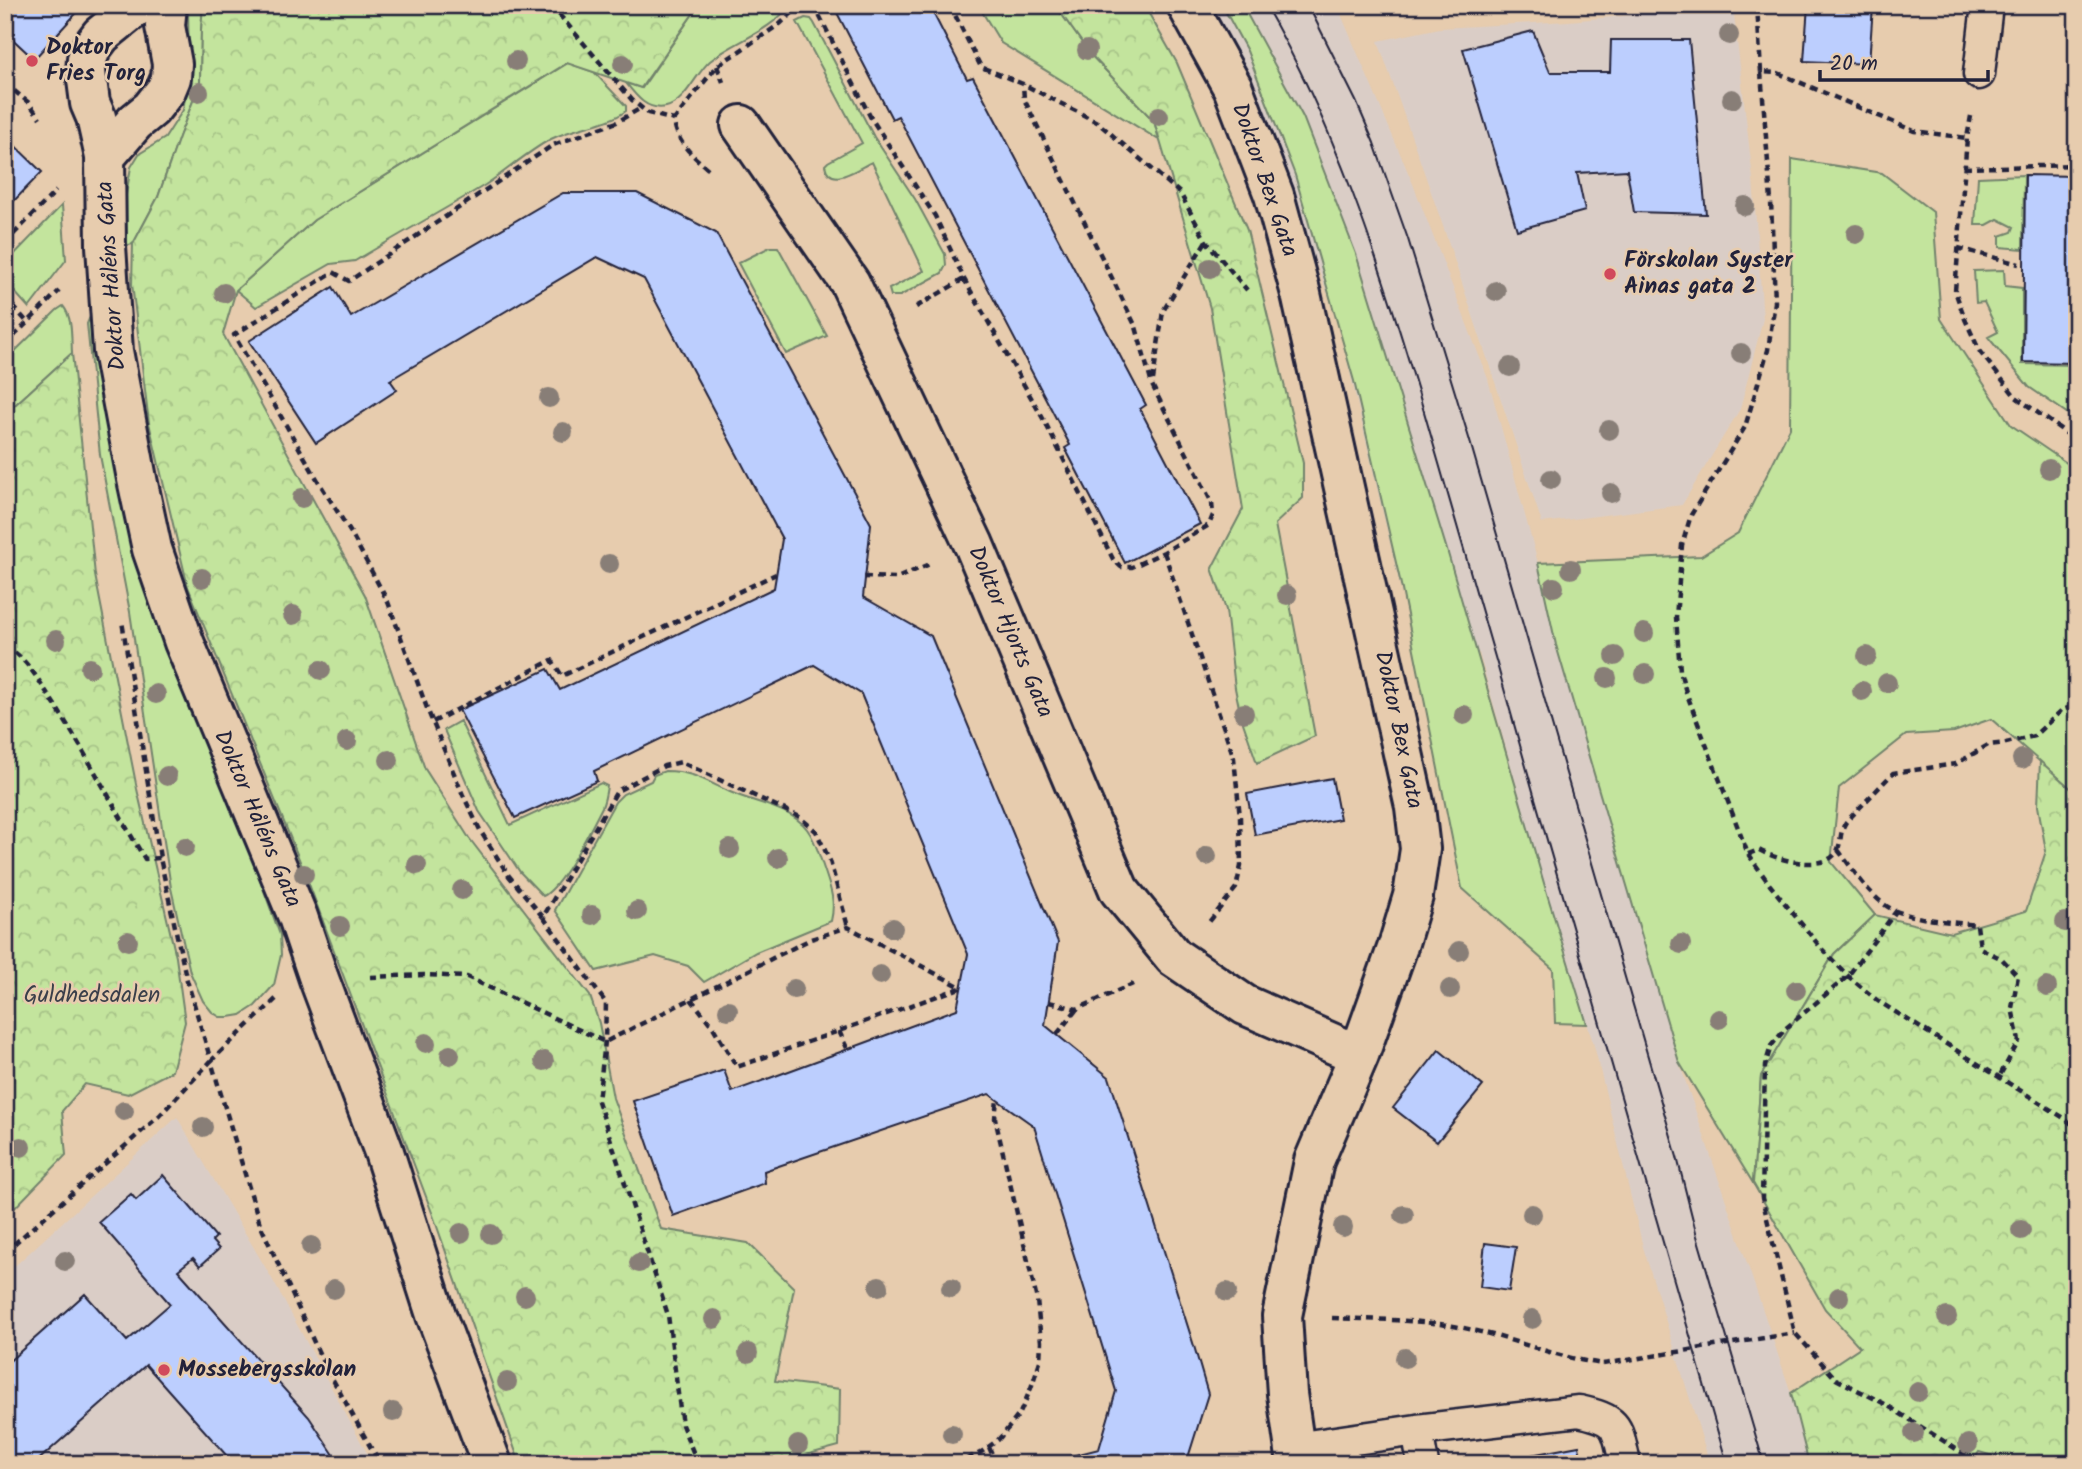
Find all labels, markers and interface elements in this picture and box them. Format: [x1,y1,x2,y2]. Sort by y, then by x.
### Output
place label: Doktor Fries Torg [46,30,146,92]
scale bar [1820,38,1988,82]
text: 20 m [1830,48,1878,81]
marker: Doktor Fries Torg [24,53,40,69]
street label: Doktor Bex Gata [1221,98,1307,262]
street label: Doktor Håléns Gata [87,180,137,372]
place label: Förskolan Syster Ainas gata 2 [1624,243,1794,305]
marker: Förskolan Syster Ainas gata 2 [1602,266,1618,282]
street label: Doktor Hjorts Gata [957,540,1063,724]
street label: Doktor Bex Gata [1364,648,1432,812]
street label: Doktor Håléns Gata [203,725,311,913]
park label: Guldhedsdalen [24,978,160,1014]
place label: Mossebergsskolan [178,1352,356,1388]
marker: Mossebergsskolan [156,1362,172,1378]

